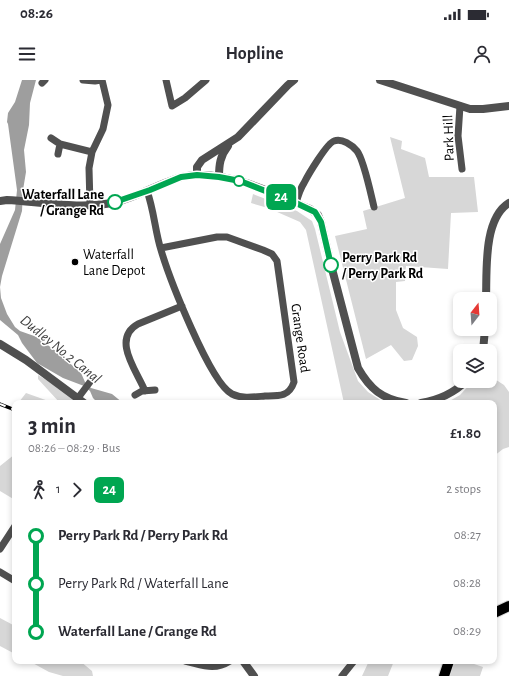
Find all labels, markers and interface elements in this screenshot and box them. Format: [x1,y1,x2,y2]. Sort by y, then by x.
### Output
text: 08:26 [20,6,53,21]
icon: menu [16,43,38,65]
icon: person [471,43,493,65]
text: Hopline [226,45,283,63]
street label: Park Hill [441,115,457,161]
unlabelled marker [233,175,245,187]
line badge: 24 [263,184,299,210]
place label: Waterfall Lane / Grange Rd [22,188,105,218]
text: 24 [274,190,288,204]
marker: Waterfall Lane / Grange Rd [107,194,123,210]
place label: Waterfall Lane Depot [83,248,146,278]
place label: Perry Park Rd / Perry Park Rd [341,251,424,281]
marker: Waterfall Lane Depot [70,257,80,267]
marker: Perry Park Rd / Perry Park Rd [323,257,339,273]
north arrow [453,292,497,336]
map controls [453,292,497,388]
street label: Grange Road [288,303,312,374]
water label: Dudley No.2 Canal [17,312,104,387]
button: layers [453,344,497,388]
text: 3 min [28,415,76,437]
text: £1.80 [450,426,481,441]
text: 08:26 – 08:29 · Bus [28,442,120,455]
icon: walk [28,479,50,501]
icon: forward [66,479,88,501]
text: 1 [56,483,60,496]
text: 24 [102,483,116,497]
text: 2 stops [446,483,481,496]
text: Perry Park Rd / Perry Park Rd [58,528,228,543]
text: 08:27 [454,529,481,542]
text: Perry Park Rd / Waterfall Lane [58,576,229,591]
text: 08:28 [453,577,481,590]
text: Waterfall Lane / Grange Rd [58,624,217,639]
text: 08:29 [453,625,481,638]

